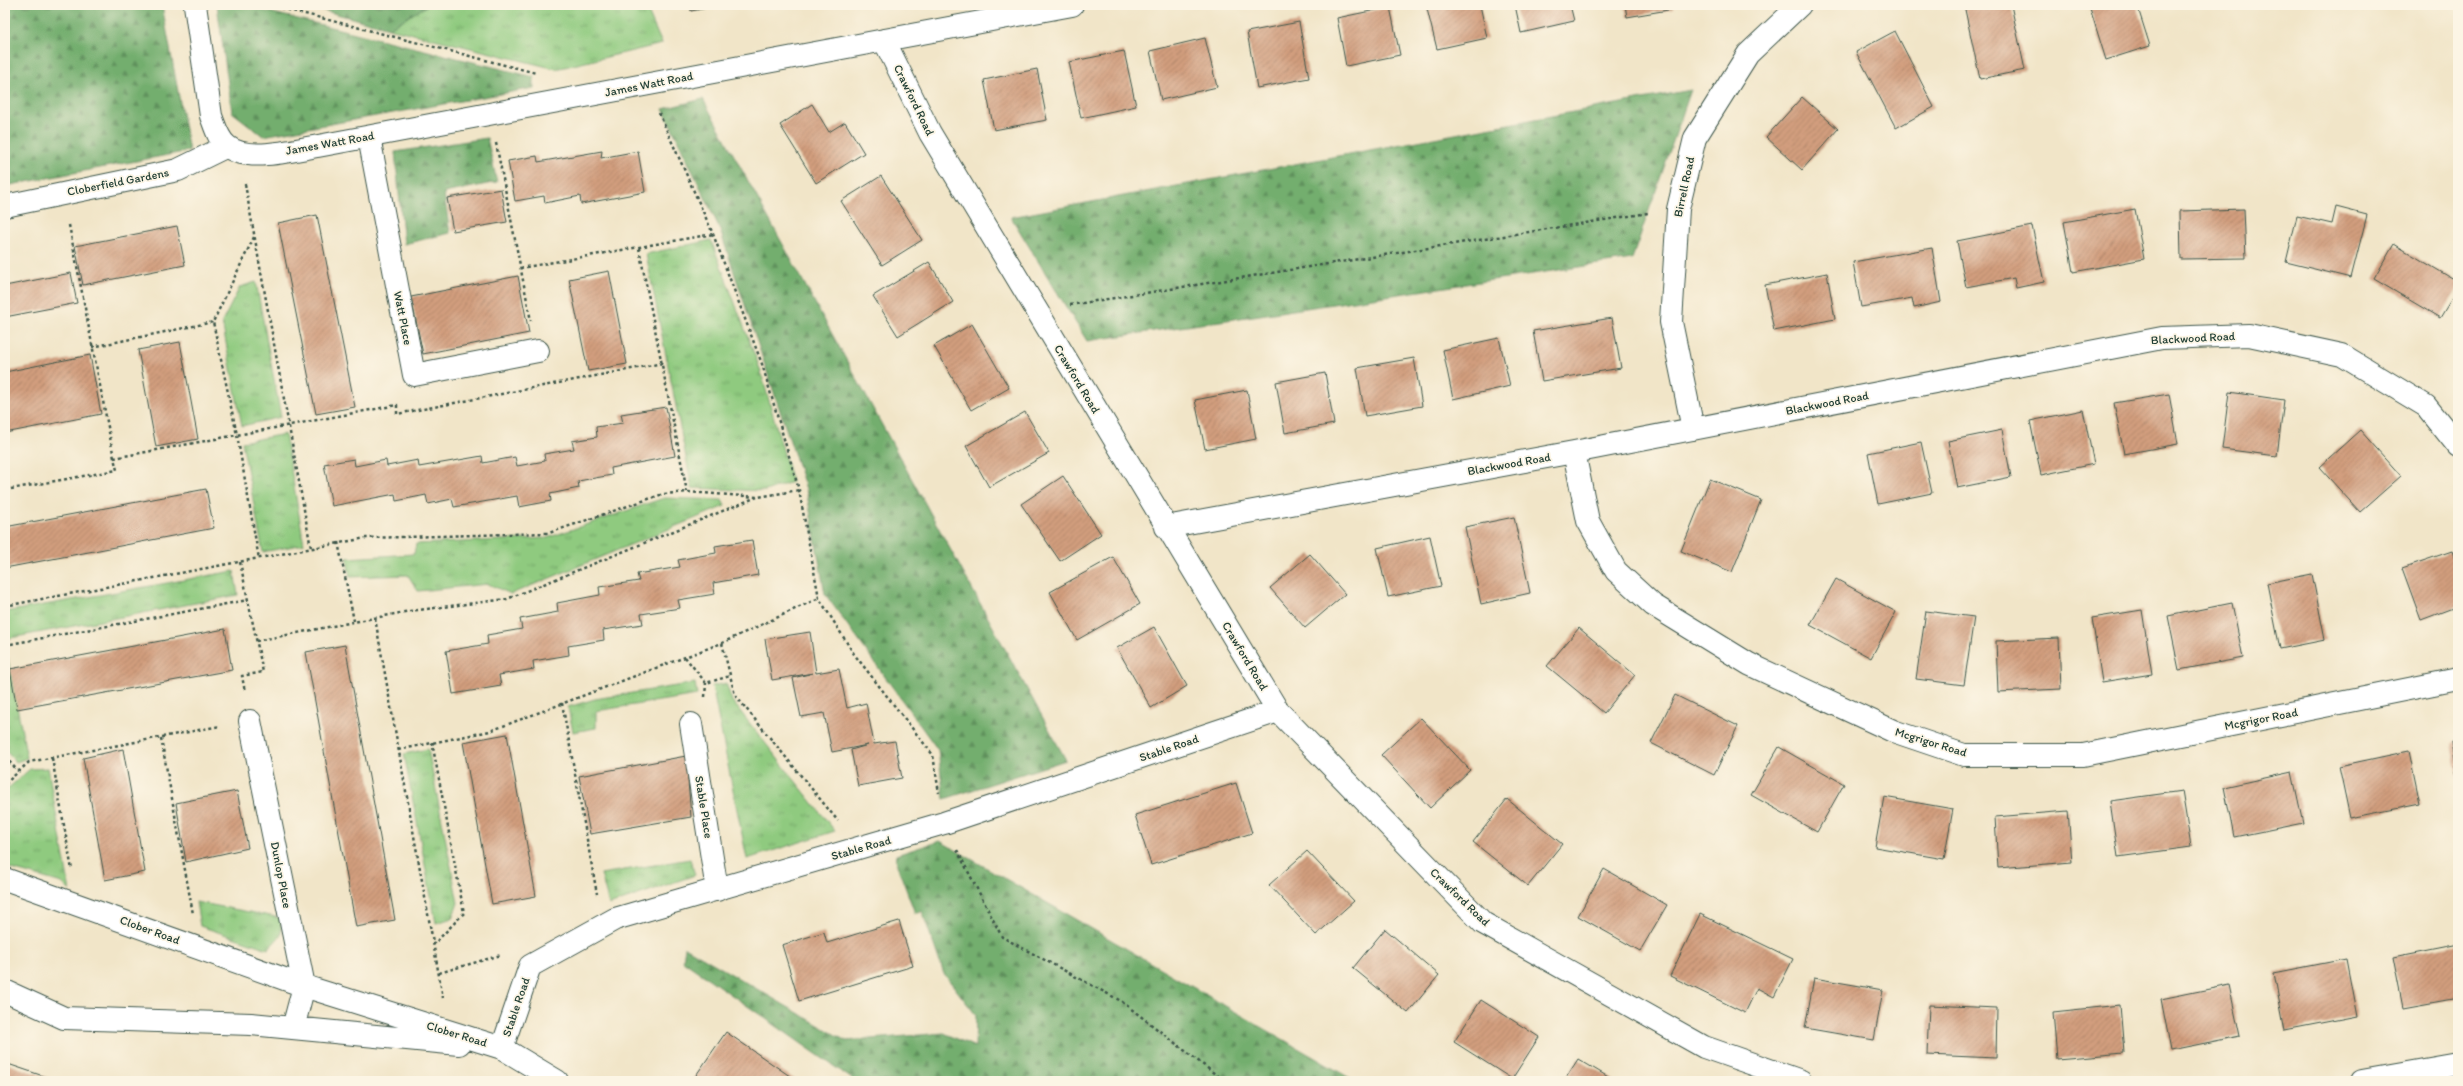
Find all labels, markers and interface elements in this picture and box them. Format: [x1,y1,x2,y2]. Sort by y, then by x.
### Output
street label: Crawford Road [891,62,937,138]
street label: James Watt Road [604,69,695,99]
street label: James Watt Road [285,128,376,158]
street label: Birrell Road [1671,155,1697,218]
street label: Cloberfield Gardens [66,165,170,199]
street label: Watt Place [391,290,415,346]
street label: Blackwood Road [2151,329,2236,347]
street label: Crawford Road [1051,342,1103,416]
street label: Blackwood Road [1784,388,1870,418]
street label: Blackwood Road [1466,450,1552,478]
street label: Crawford Road [1219,619,1271,693]
street label: Mcgrigor Road [2223,705,2299,733]
street label: Mcgrigor Road [1893,724,1969,760]
street label: Stable Road [1138,731,1201,765]
street label: Stable Place [692,775,716,840]
street label: Stable Road [829,833,893,863]
street label: Dunlop Place [268,841,294,910]
street label: Crawford Road [1427,865,1493,929]
street label: Clober Road [118,913,182,947]
street label: Stable Road [499,975,533,1038]
street label: Clober Road [425,1018,489,1050]

